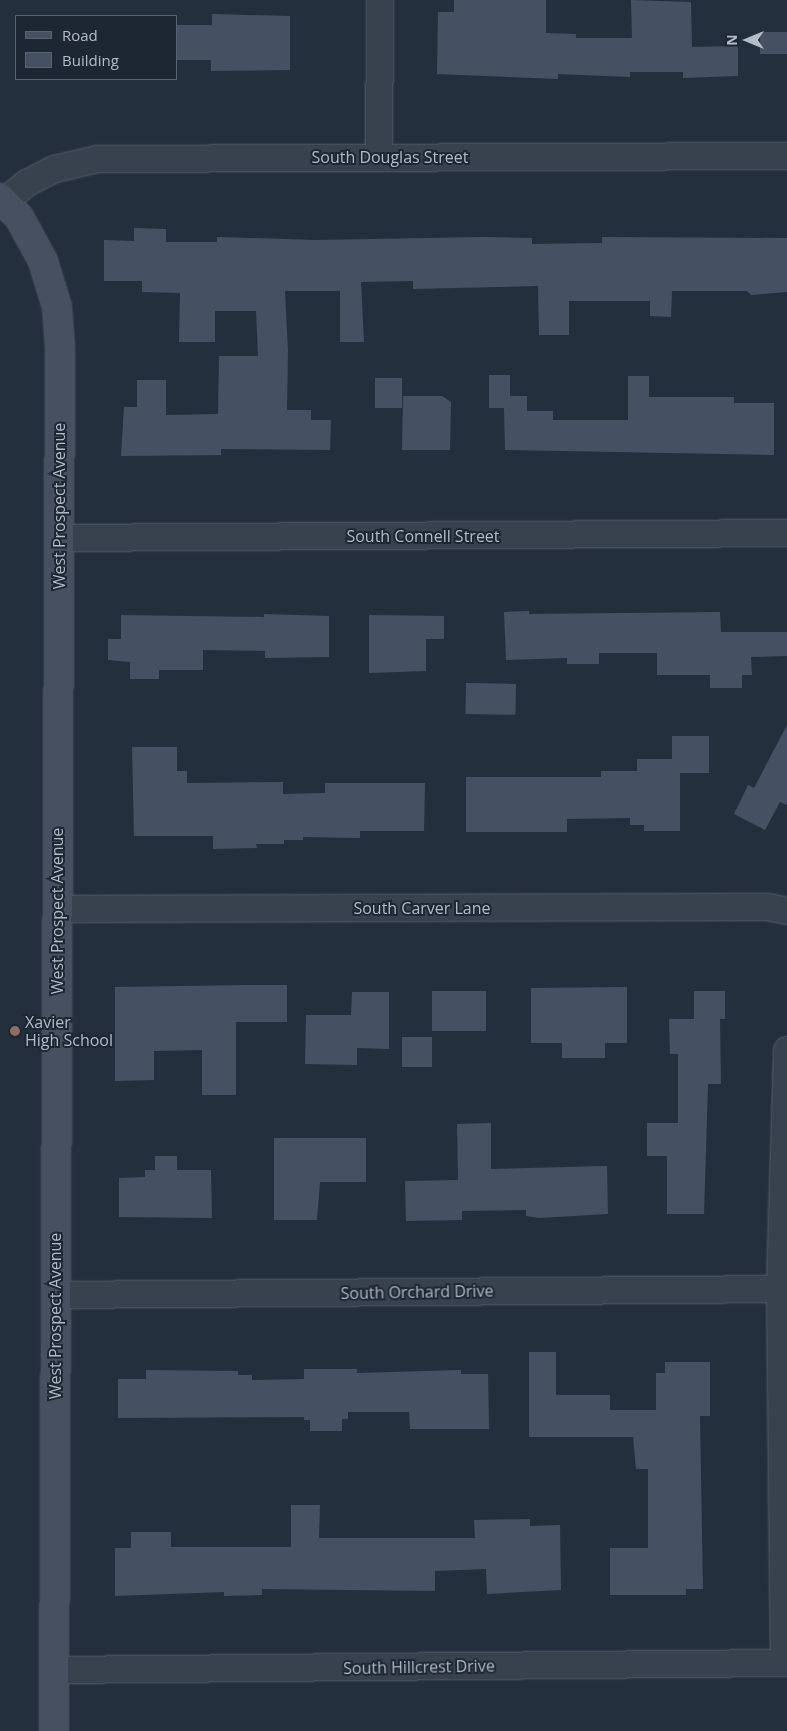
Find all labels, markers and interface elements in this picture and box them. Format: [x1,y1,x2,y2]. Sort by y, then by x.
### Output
legend [15,15,178,80]
north arrow [722,15,772,65]
text: Road [62,25,98,45]
text: N [722,34,741,46]
text: Building [62,50,119,70]
street label: South Douglas Street [311,147,469,167]
street label: West Prospect Avenue [49,423,69,589]
street label: South Connell Street [346,526,500,546]
street label: West Prospect Avenue [47,828,67,994]
street label: South Carver Lane [353,898,491,918]
place label: Xavier High School [25,1012,113,1050]
marker: Xavier High School [9,1025,21,1037]
street label: West Prospect Avenue [45,1233,65,1399]
street label: South Orchard Drive [340,1281,494,1303]
street label: South Hillcrest Drive [343,1656,495,1678]

